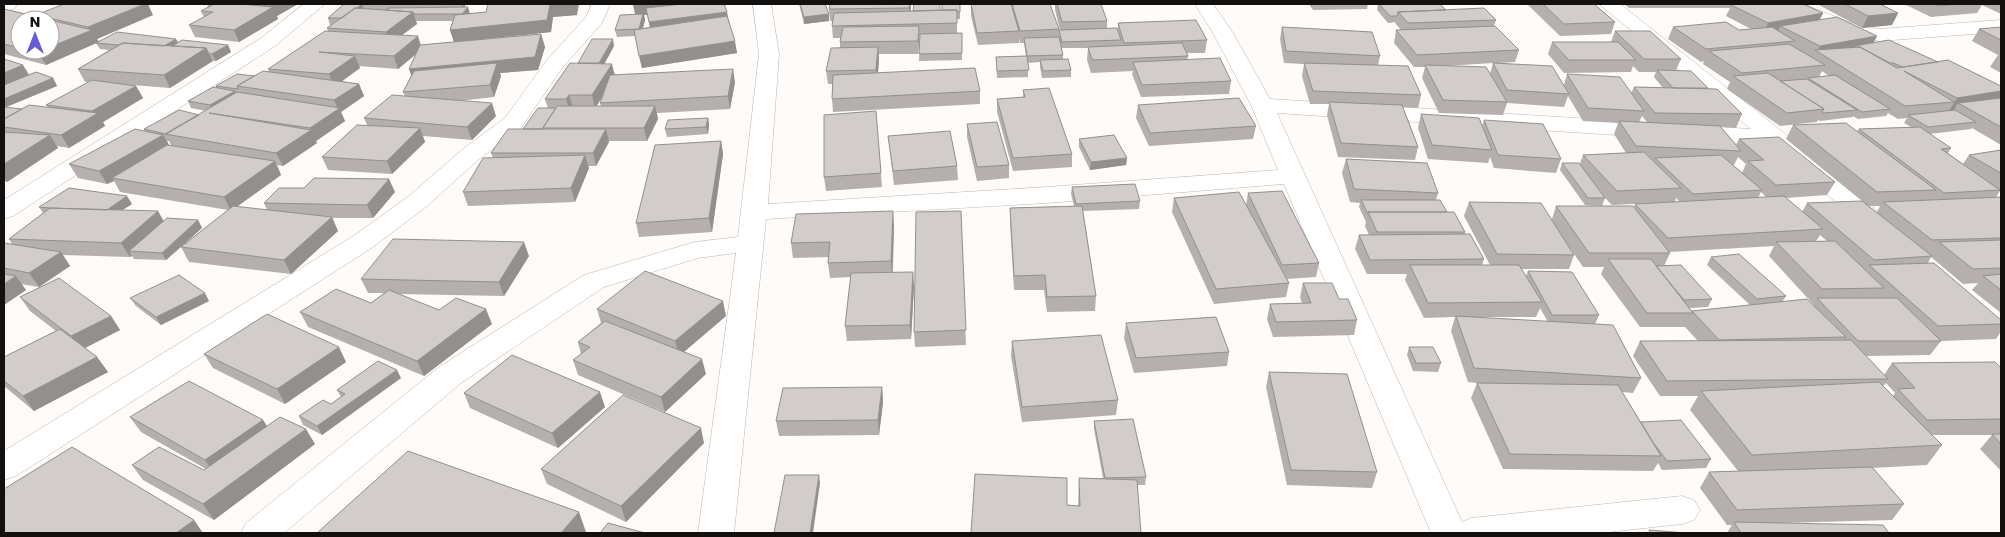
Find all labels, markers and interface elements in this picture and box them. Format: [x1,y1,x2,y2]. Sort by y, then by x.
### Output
north arrow [10,10,60,60]
text: N [30,12,40,32]

